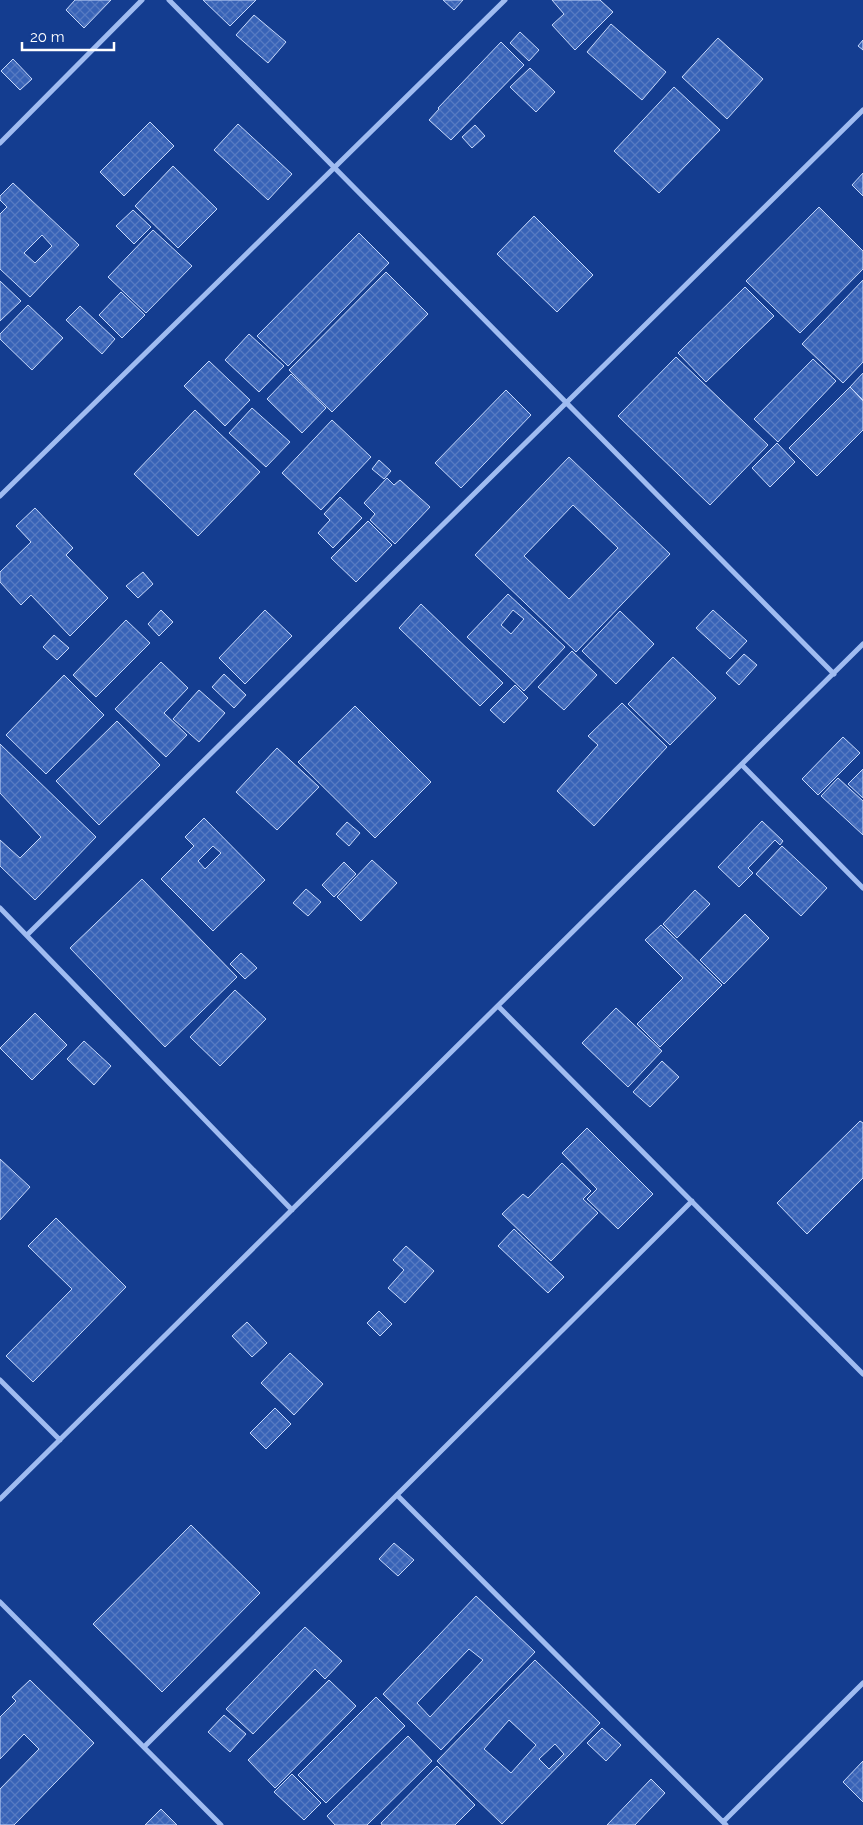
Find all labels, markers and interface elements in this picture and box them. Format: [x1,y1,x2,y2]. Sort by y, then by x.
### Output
scale bar [22,20,115,52]
text: 20 m [30,28,65,46]

